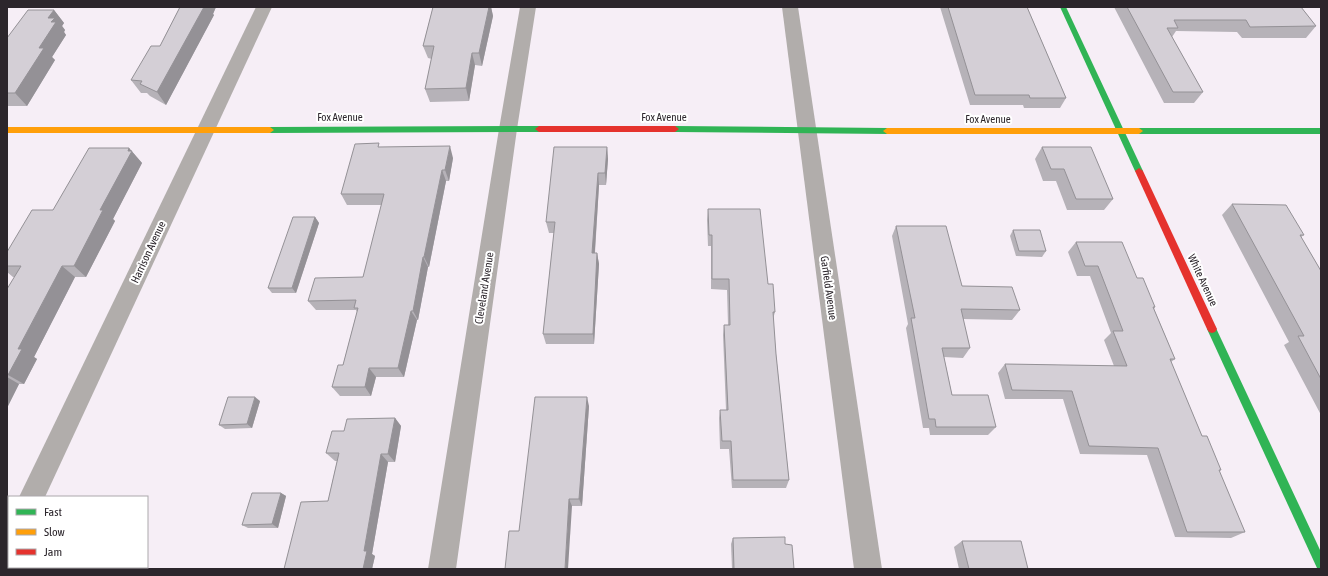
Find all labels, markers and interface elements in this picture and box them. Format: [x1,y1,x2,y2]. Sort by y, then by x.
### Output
street label: Fox Avenue [317,111,363,123]
street label: Fox Avenue [641,111,687,123]
street label: Fox Avenue [965,113,1011,125]
street label: Harrison Avenue [128,219,168,285]
street label: Cleveland Avenue [472,251,496,325]
street label: White Avenue [1186,252,1220,308]
street label: Garfield Avenue [819,255,839,321]
legend [8,496,148,568]
text: Fast [44,505,62,519]
text: Slow [44,525,65,539]
text: Jam [44,545,62,559]

